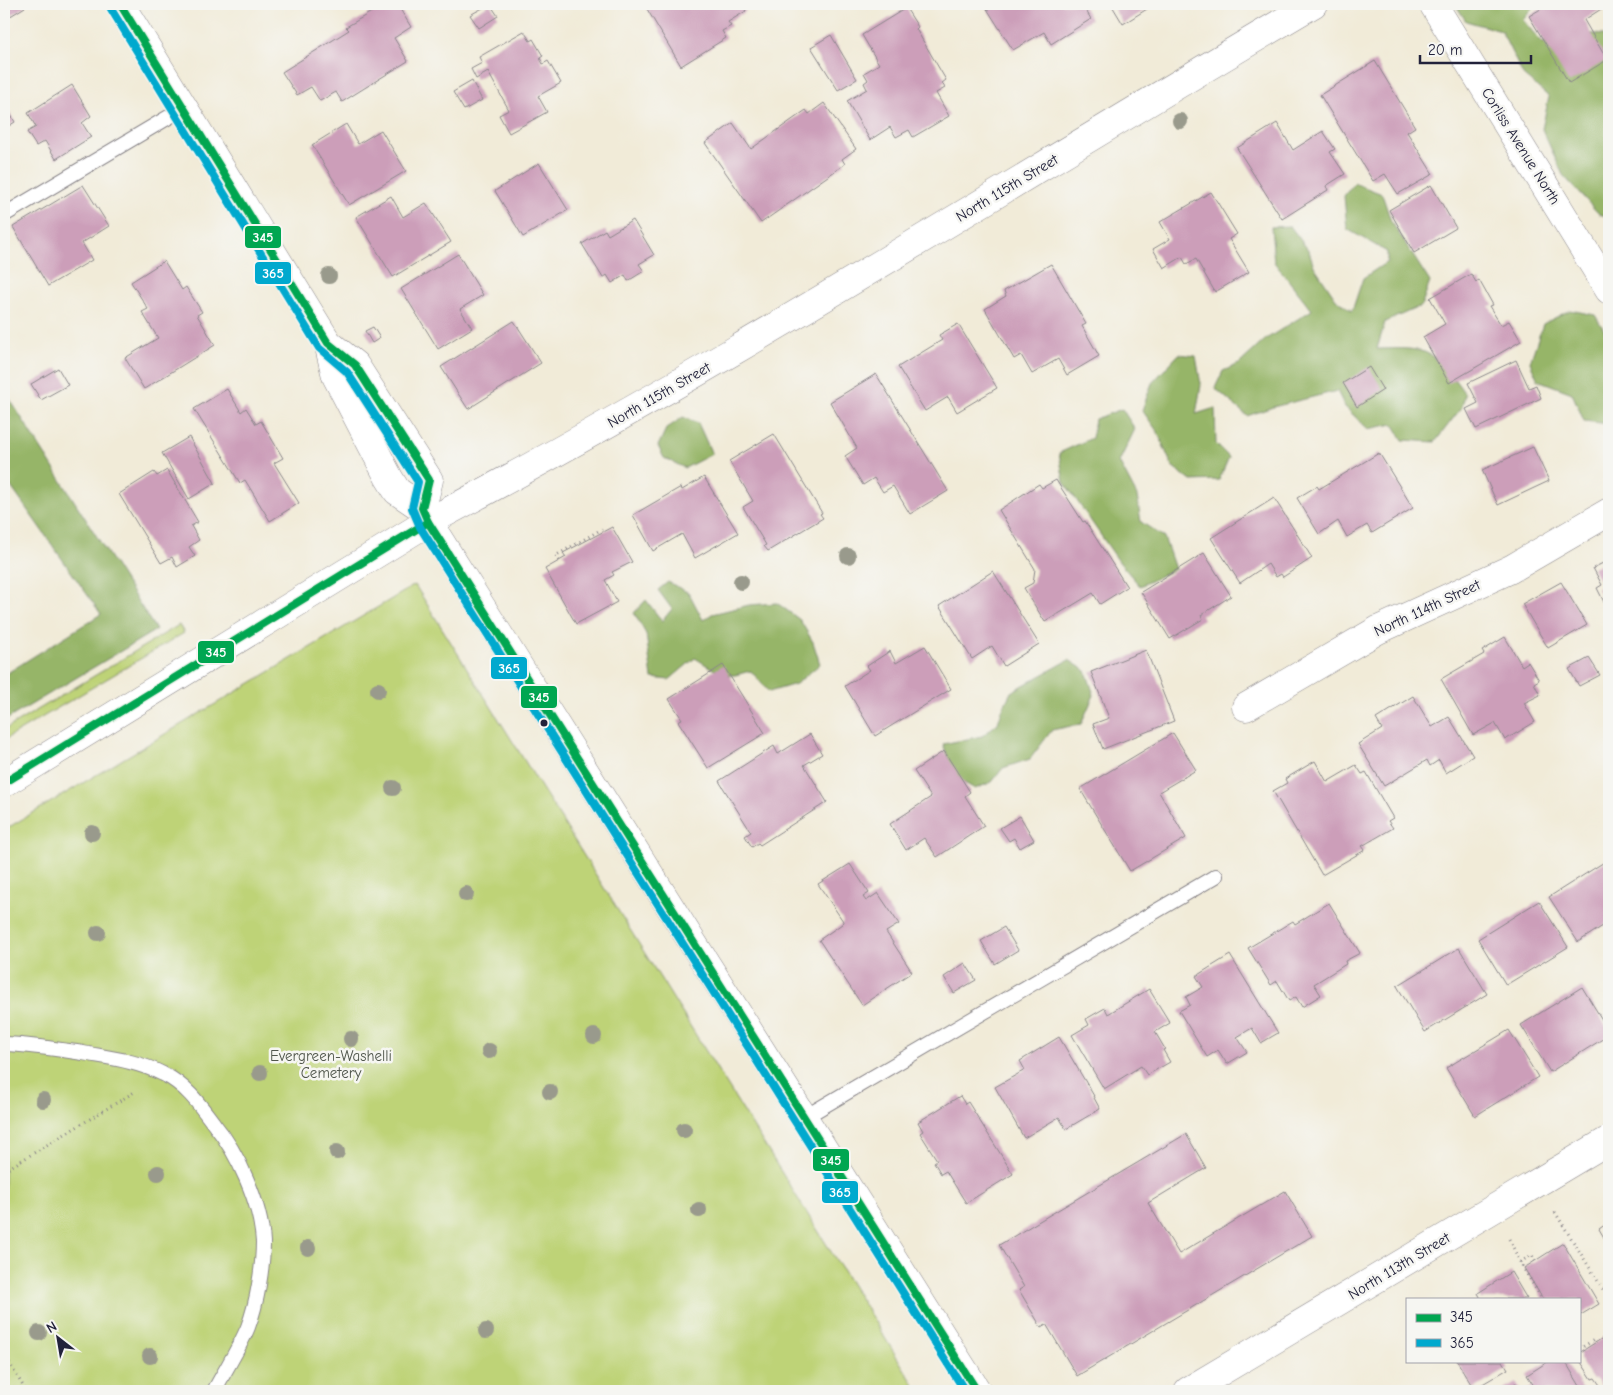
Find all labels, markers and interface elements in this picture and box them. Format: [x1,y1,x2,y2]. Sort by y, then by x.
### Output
scale bar [1420,32,1532,64]
text: 20 m [1428,41,1462,59]
street label: Corliss Avenue North [1478,84,1564,208]
street label: North 115th Street [953,150,1062,226]
line badge: 345 [244,225,282,249]
text: 345 [253,229,273,246]
line badge: 365 [254,261,292,285]
text: 365 [262,265,284,282]
street label: North 115th Street [604,358,714,432]
street label: North 114th Street [1371,575,1484,640]
line badge: 345 [197,640,235,664]
text: 345 [206,644,226,661]
line badge: 365 [490,656,528,680]
text: 365 [498,660,520,677]
line badge: 345 [520,685,558,709]
text: 345 [529,689,549,706]
unlabelled marker [539,718,549,728]
park label: Evergreen-Washelli Cemetery [270,1047,392,1082]
line badge: 345 [812,1148,850,1172]
text: 345 [821,1152,841,1169]
line badge: 365 [821,1180,859,1204]
text: 365 [829,1184,851,1201]
street label: North 113th Street [1345,1228,1454,1303]
legend [1406,1298,1580,1362]
text: 345 [1450,1308,1473,1326]
north arrow [32,1312,82,1362]
text: N [43,1318,60,1337]
text: 365 [1450,1334,1474,1352]

